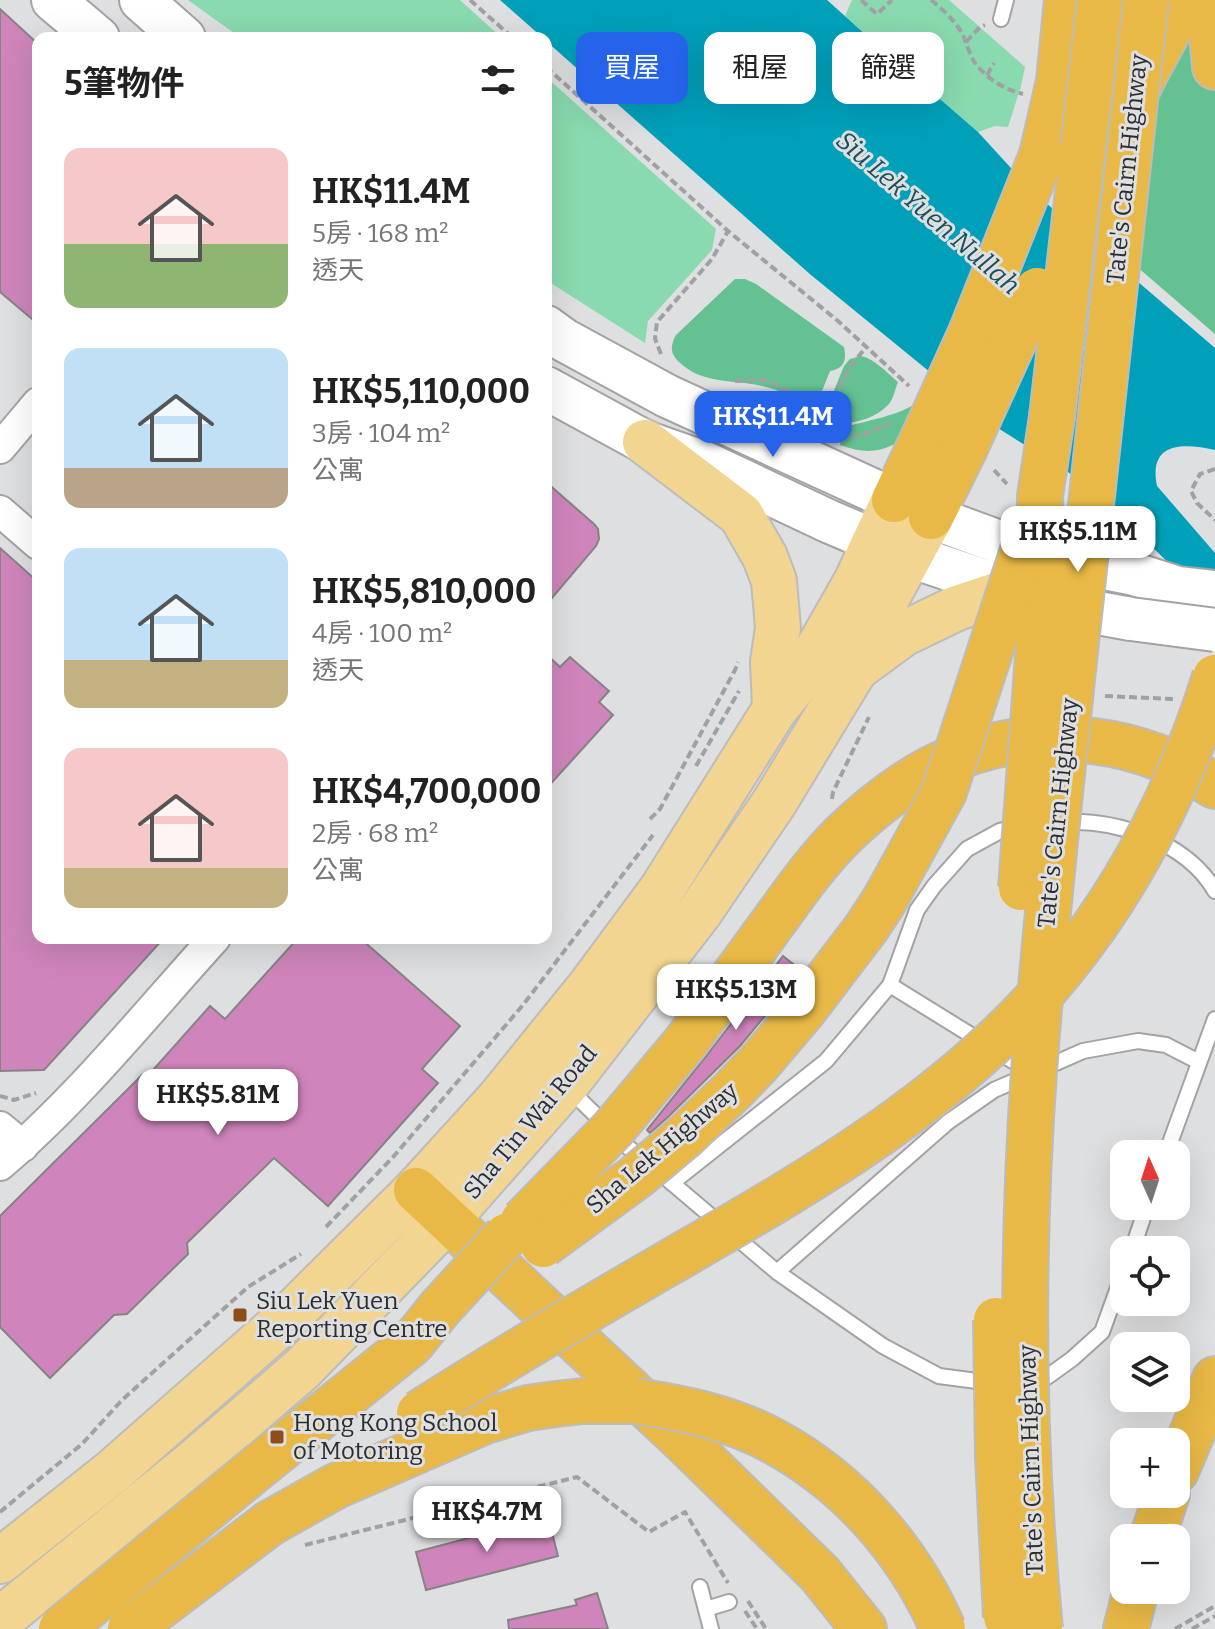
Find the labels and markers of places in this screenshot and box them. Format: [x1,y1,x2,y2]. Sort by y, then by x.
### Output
pin: HK$11.4M [690,391,856,459]
pin: HK$5.11M [995,506,1161,574]
pin: HK$5.13M [653,964,819,1032]
pin: HK$5.81M [135,1069,301,1137]
place label: Siu Lek Yuen Reporting Centre [256,1287,447,1343]
marker: Siu Lek Yuen Reporting Centre [231,1306,249,1324]
place label: Hong Kong School of Motoring [293,1409,498,1465]
marker: Hong Kong School of Motoring [268,1428,286,1446]
pin: HK$4.7M [413,1486,561,1554]

